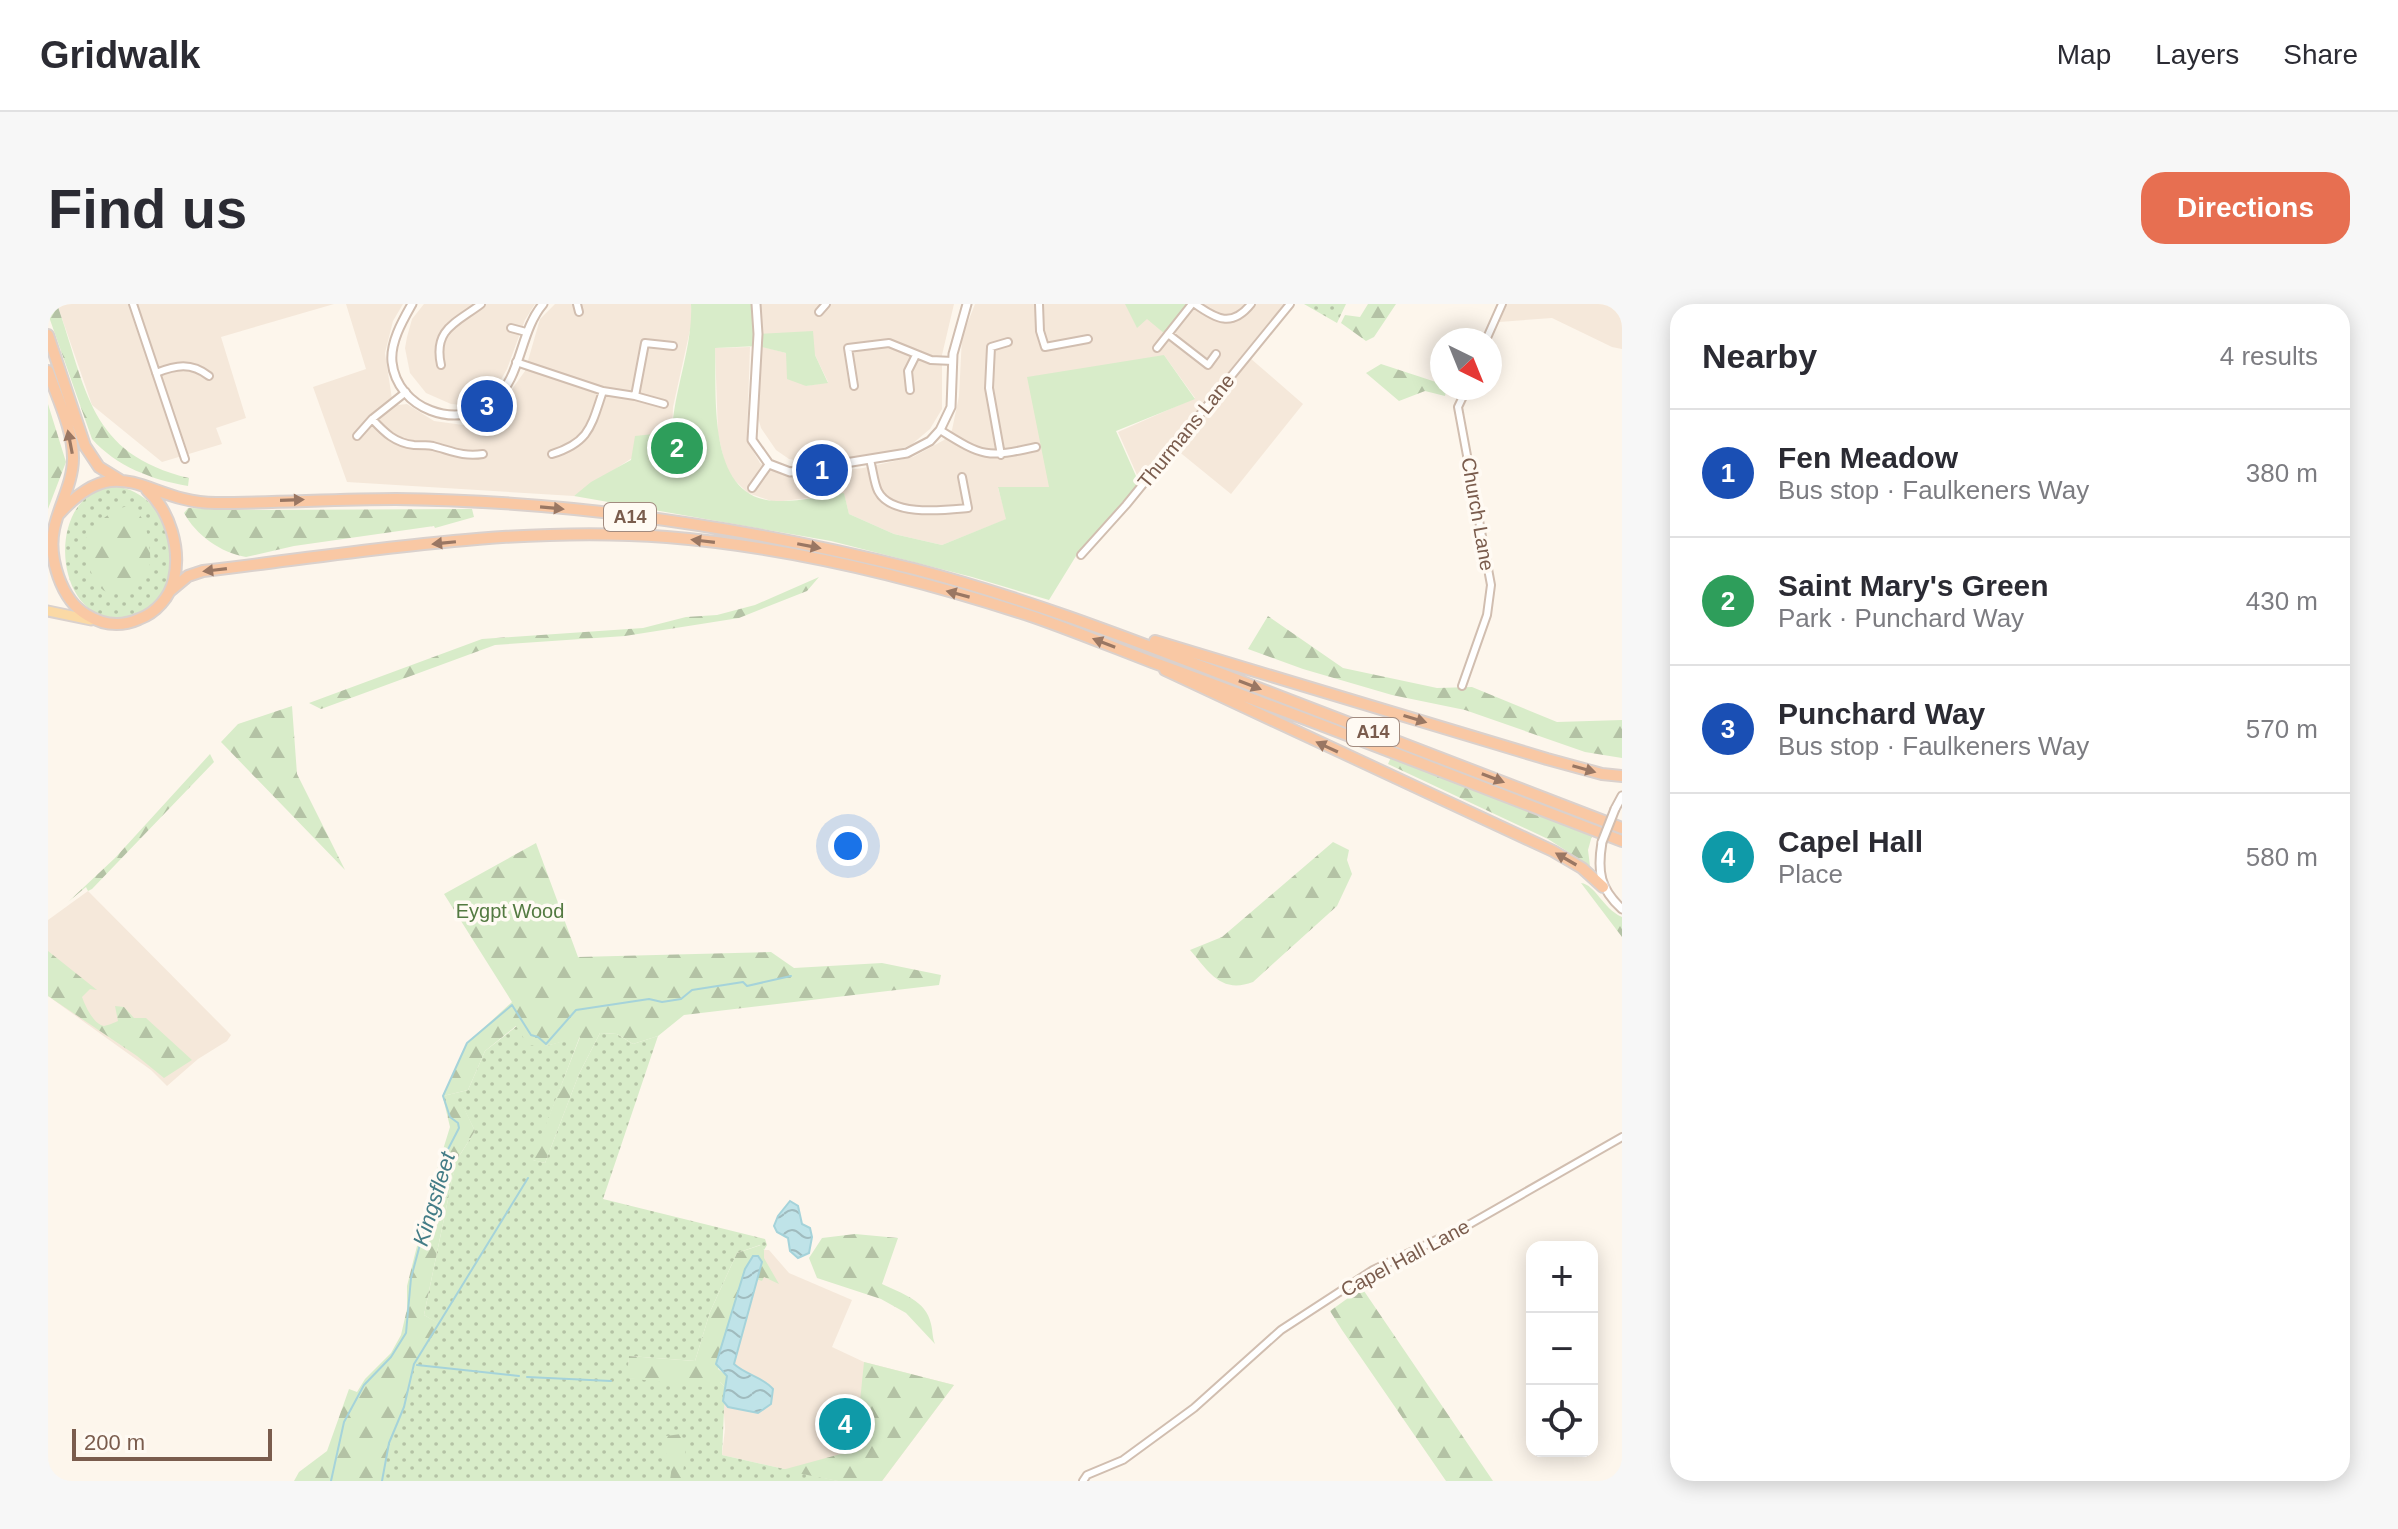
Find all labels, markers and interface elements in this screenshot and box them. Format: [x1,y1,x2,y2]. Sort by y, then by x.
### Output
text: Gridwalk [40,34,201,76]
text: Map [2057,39,2111,70]
text: Layers [2155,39,2239,70]
text: Share [2283,39,2358,70]
button: Directions [2141,172,2350,244]
text: Find us [48,177,247,240]
north arrow [1430,328,1502,400]
text: Nearby [1702,337,1817,375]
text: 4 results [2220,341,2318,371]
street label: Thurmans Lane [1133,370,1239,492]
pin: 3 [461,376,513,436]
pin: 2 [651,418,703,478]
one-way arrow [63,429,76,454]
pin: 1 [796,440,848,500]
text: Fen Meadow [1778,441,1958,474]
street label: Church Lane [1457,456,1499,572]
text: 1 [1721,458,1735,488]
text: 380 m [2246,458,2318,488]
text: Bus stop · Faulkeners Way [1778,475,2089,505]
one-way arrow [280,494,305,507]
one-way arrow [540,502,565,515]
road number: A14 [604,503,656,531]
one-way arrow [690,535,715,548]
one-way arrow [431,536,456,549]
one-way arrow [797,540,822,553]
one-way arrow [202,564,227,577]
text: Saint Mary's Green [1778,569,2049,602]
text: 2 [1721,586,1735,616]
text: 430 m [2246,586,2318,616]
one-way arrow [945,587,970,599]
text: Park · Punchard Way [1778,603,2024,633]
one-way arrow [1092,636,1116,649]
one-way arrow [1238,679,1262,692]
text: Punchard Way [1778,697,1985,730]
one-way arrow [1404,713,1428,726]
text: 3 [1721,714,1735,744]
text: 570 m [2246,714,2318,744]
road number: A14 [1347,718,1399,746]
text: Bus stop · Faulkeners Way [1778,731,2089,761]
one-way arrow [1315,740,1339,754]
one-way arrow [1572,764,1597,776]
one-way arrow [1481,772,1505,785]
text: Capel Hall [1778,825,1923,858]
your location [828,826,868,866]
text: 4 [1721,842,1735,872]
text: 580 m [2246,842,2318,872]
one-way arrow [1555,852,1578,866]
text: Place [1778,859,1843,889]
park label: Eygpt Wood [456,900,564,922]
water label: Kingsfleet [408,1148,460,1249]
street label: Capel Hall Lane [1337,1215,1473,1301]
map controls [1526,1241,1598,1457]
button: + [1526,1241,1598,1313]
button: − [1526,1313,1598,1385]
button: locate [1526,1385,1598,1457]
pin: 4 [819,1394,871,1454]
scale bar [72,1425,272,1461]
text: 200 m [84,1430,145,1455]

